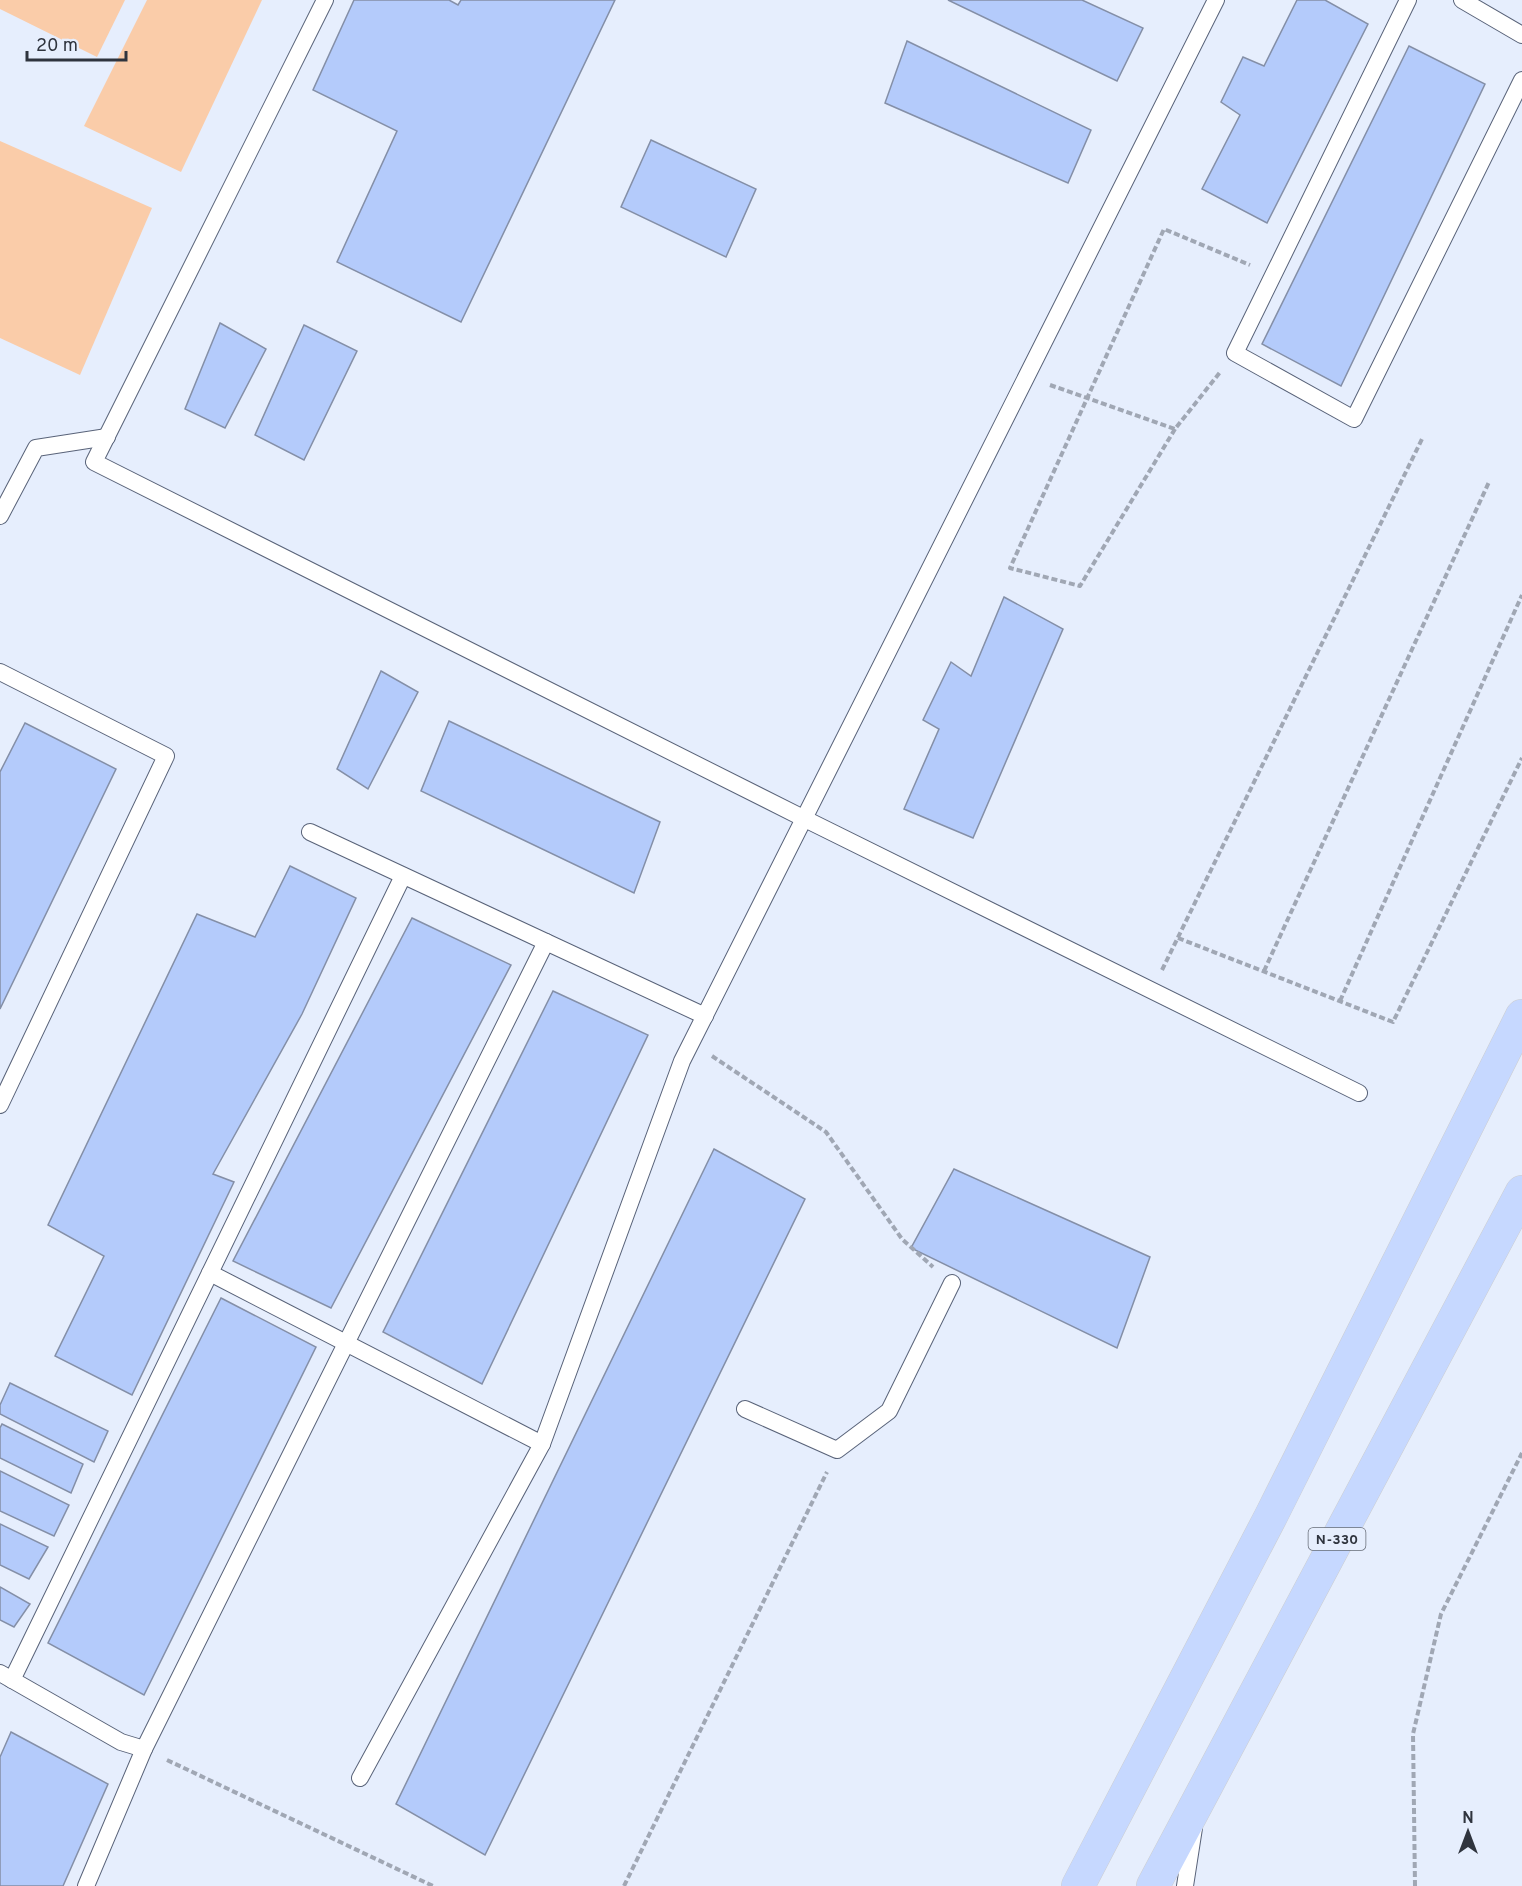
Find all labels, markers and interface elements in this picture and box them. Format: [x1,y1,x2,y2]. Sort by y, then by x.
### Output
scale bar [27,24,126,62]
text: 20 m [36,35,78,58]
road number: N-330 [1308,1528,1366,1550]
north arrow [1438,1802,1498,1862]
text: N [1462,1809,1474,1829]

